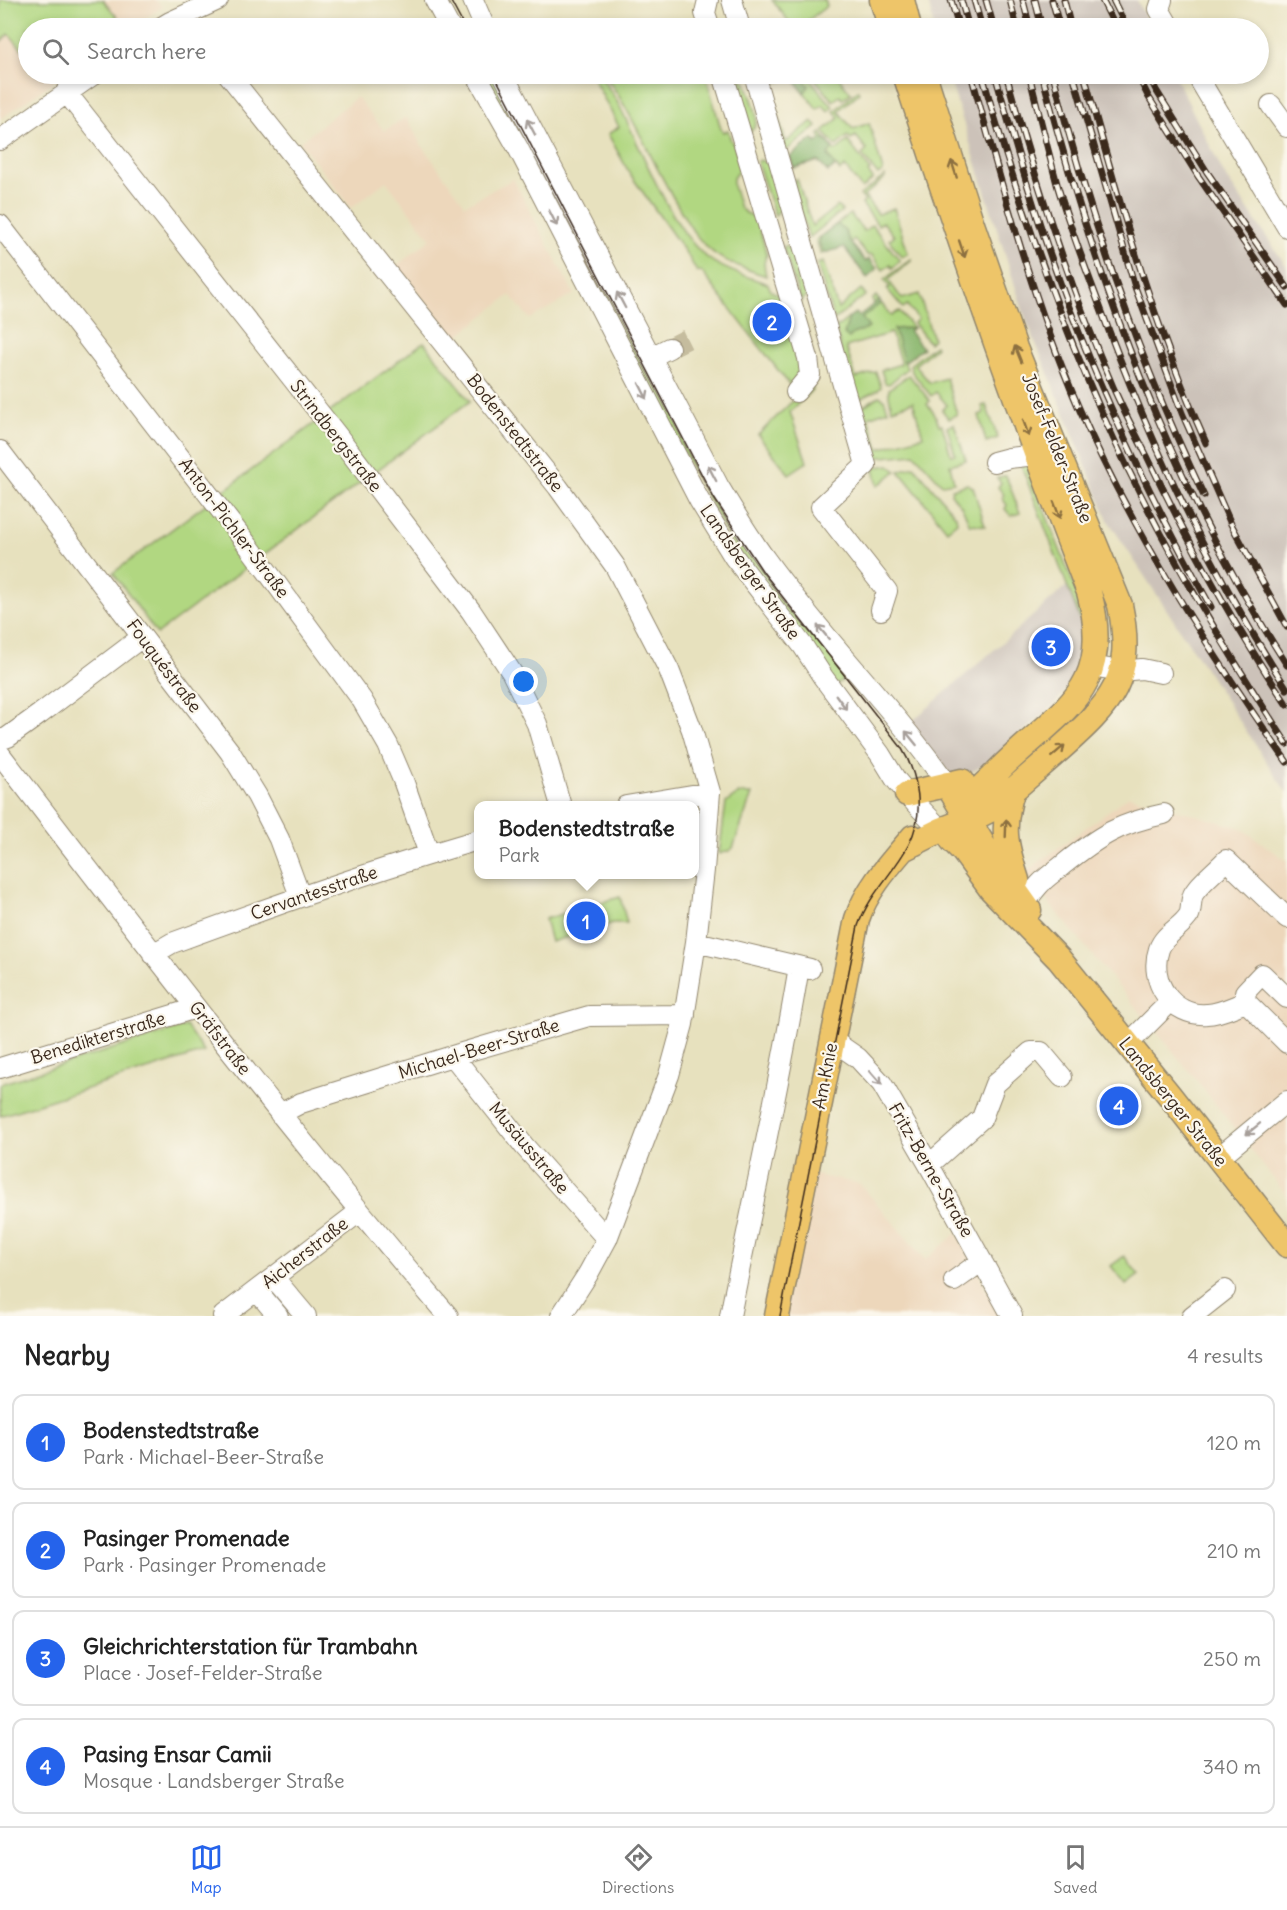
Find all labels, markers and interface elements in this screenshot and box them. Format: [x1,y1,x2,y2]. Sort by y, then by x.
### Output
search box [18,18,1269,84]
icon: search [39,35,72,68]
text: Search here [87,37,206,65]
one-way arrow [525,119,536,137]
one-way arrow [948,160,959,179]
one-way arrow [548,208,559,226]
one-way arrow [958,239,969,258]
one-way arrow [615,292,626,310]
pin: 2 [752,300,792,344]
one-way arrow [1012,345,1023,363]
street label: Bodenstedtstraße [462,369,569,497]
street label: Josef-Felder-Straße [1017,370,1098,526]
street label: Strindbergstraße [285,375,387,496]
one-way arrow [638,381,649,399]
one-way arrow [1021,418,1032,436]
street label: Anton-Pichler-Straße [174,453,295,603]
one-way arrow [705,464,717,482]
street label: Landsberger Straße [695,500,806,644]
one-way arrow [1052,500,1063,518]
street label: Fouquéstraße [122,614,207,717]
one-way arrow [817,624,830,640]
pin: 3 [1032,624,1070,670]
your location [509,667,538,696]
one-way arrow [834,693,847,709]
one-way arrow [905,730,918,746]
one-way arrow [1050,744,1065,758]
popup [474,801,699,879]
text: Bodenstedtstraße [498,814,675,842]
one-way arrow [1000,819,1011,839]
text: Park [498,842,540,867]
street label: Cervantesstraße [247,860,380,925]
pin: 1 [566,898,606,944]
street label: Gräfstraße [184,996,256,1079]
street label: Benedikterstraße [28,1006,168,1069]
street label: Michael-Beer-Straße [396,1013,562,1084]
street label: Landsberger Straße [1114,1032,1233,1171]
street label: Am Knie [807,1041,842,1111]
one-way arrow [869,1070,883,1085]
pin: 4 [1100,1084,1138,1128]
street label: Musäusstraße [484,1097,575,1198]
street label: Fritz-Berne-Straße [884,1098,979,1241]
one-way arrow [1245,1123,1261,1136]
street label: Aicherstraße [257,1212,352,1293]
text: Nearby [24,1339,110,1372]
text: 4 results [1187,1343,1263,1368]
text: Bodenstedtstraße [83,1416,259,1444]
text: 1 [42,1430,49,1455]
text: 120 m [1207,1430,1261,1455]
text: Park · Michael-Beer-Straße [83,1444,324,1469]
text: Pasinger Promenade [83,1524,290,1552]
text: 2 [40,1538,51,1563]
text: 210 m [1207,1538,1261,1563]
text: Park · Pasinger Promenade [83,1552,326,1577]
text: Gleichrichterstation für Trambahn [83,1632,418,1660]
text: 3 [40,1646,51,1671]
text: 250 m [1203,1646,1261,1671]
text: Place · Josef-Felder-Straße [83,1660,322,1685]
text: Pasing Ensar Camii [83,1740,272,1768]
text: 4 [40,1754,51,1779]
text: 340 m [1203,1754,1261,1779]
text: Mosque · Landsberger Straße [83,1768,345,1793]
tab: Map [190,1841,223,1897]
tab: Directions [602,1841,674,1897]
tab: Saved [1054,1841,1097,1897]

